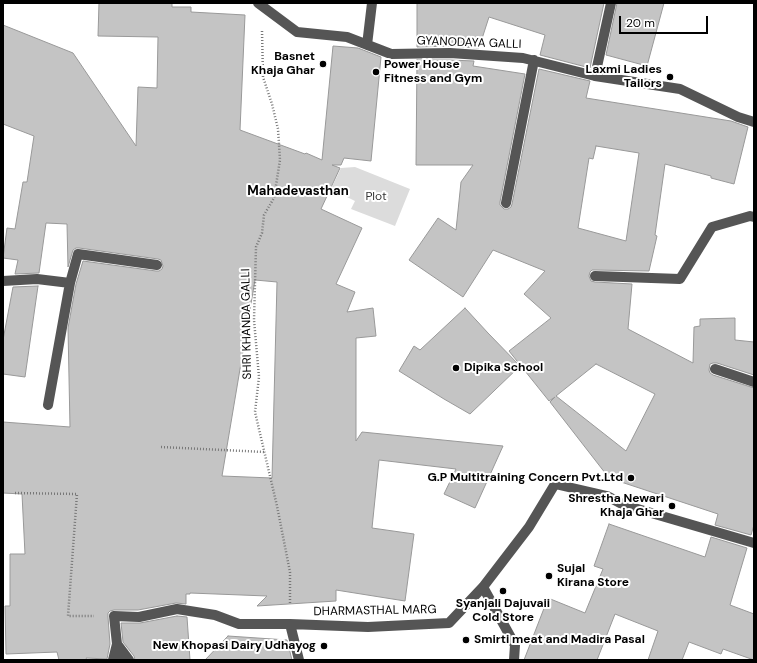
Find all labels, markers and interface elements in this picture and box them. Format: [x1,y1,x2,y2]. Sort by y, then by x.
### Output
scale bar [621,8,710,34]
text: 20 m [626,15,655,31]
street label: GYANODAYA GALLI [416,34,522,52]
place label: Basnet Khaja Ghar [251,50,315,78]
place label: Power House Fitness and Gym [384,58,482,86]
marker: Basnet Khaja Ghar [318,59,328,69]
place label: Laxmi Ladies Tailors [586,63,662,91]
marker: Power House Fitness and Gym [371,67,381,77]
marker: Laxmi Ladies Tailors [665,72,675,82]
district label: Mahadevasthan [247,184,349,200]
park label: Plot [365,190,387,204]
street label: SHRI KHANDA GALLI [239,268,255,380]
place label: Dipika School [464,361,543,375]
marker: Dipika School [451,363,461,373]
place label: G.P Multitraining Concern Pvt.Ltd [428,471,623,485]
marker: G.P Multitraining Concern Pvt.Ltd [626,473,636,483]
place label: Shrestha Newari Khaja Ghar [568,492,664,520]
marker: Shrestha Newari Khaja Ghar [667,501,677,511]
place label: Sujal Kirana Store [557,562,629,590]
marker: Sujal Kirana Store [544,571,554,581]
marker: Syanjali Dajuvaii Cold Store [498,586,508,596]
place label: Syanjali Dajuvaii Cold Store [456,597,550,625]
street label: DHARMASTHAL MARG [313,603,437,619]
place label: Smirti meat and Madira Pasal [474,633,645,647]
marker: Smirti meat and Madira Pasal [461,635,471,645]
place label: New Khopasi Dairy Udhayog [153,639,316,653]
marker: New Khopasi Dairy Udhayog [319,641,329,651]

